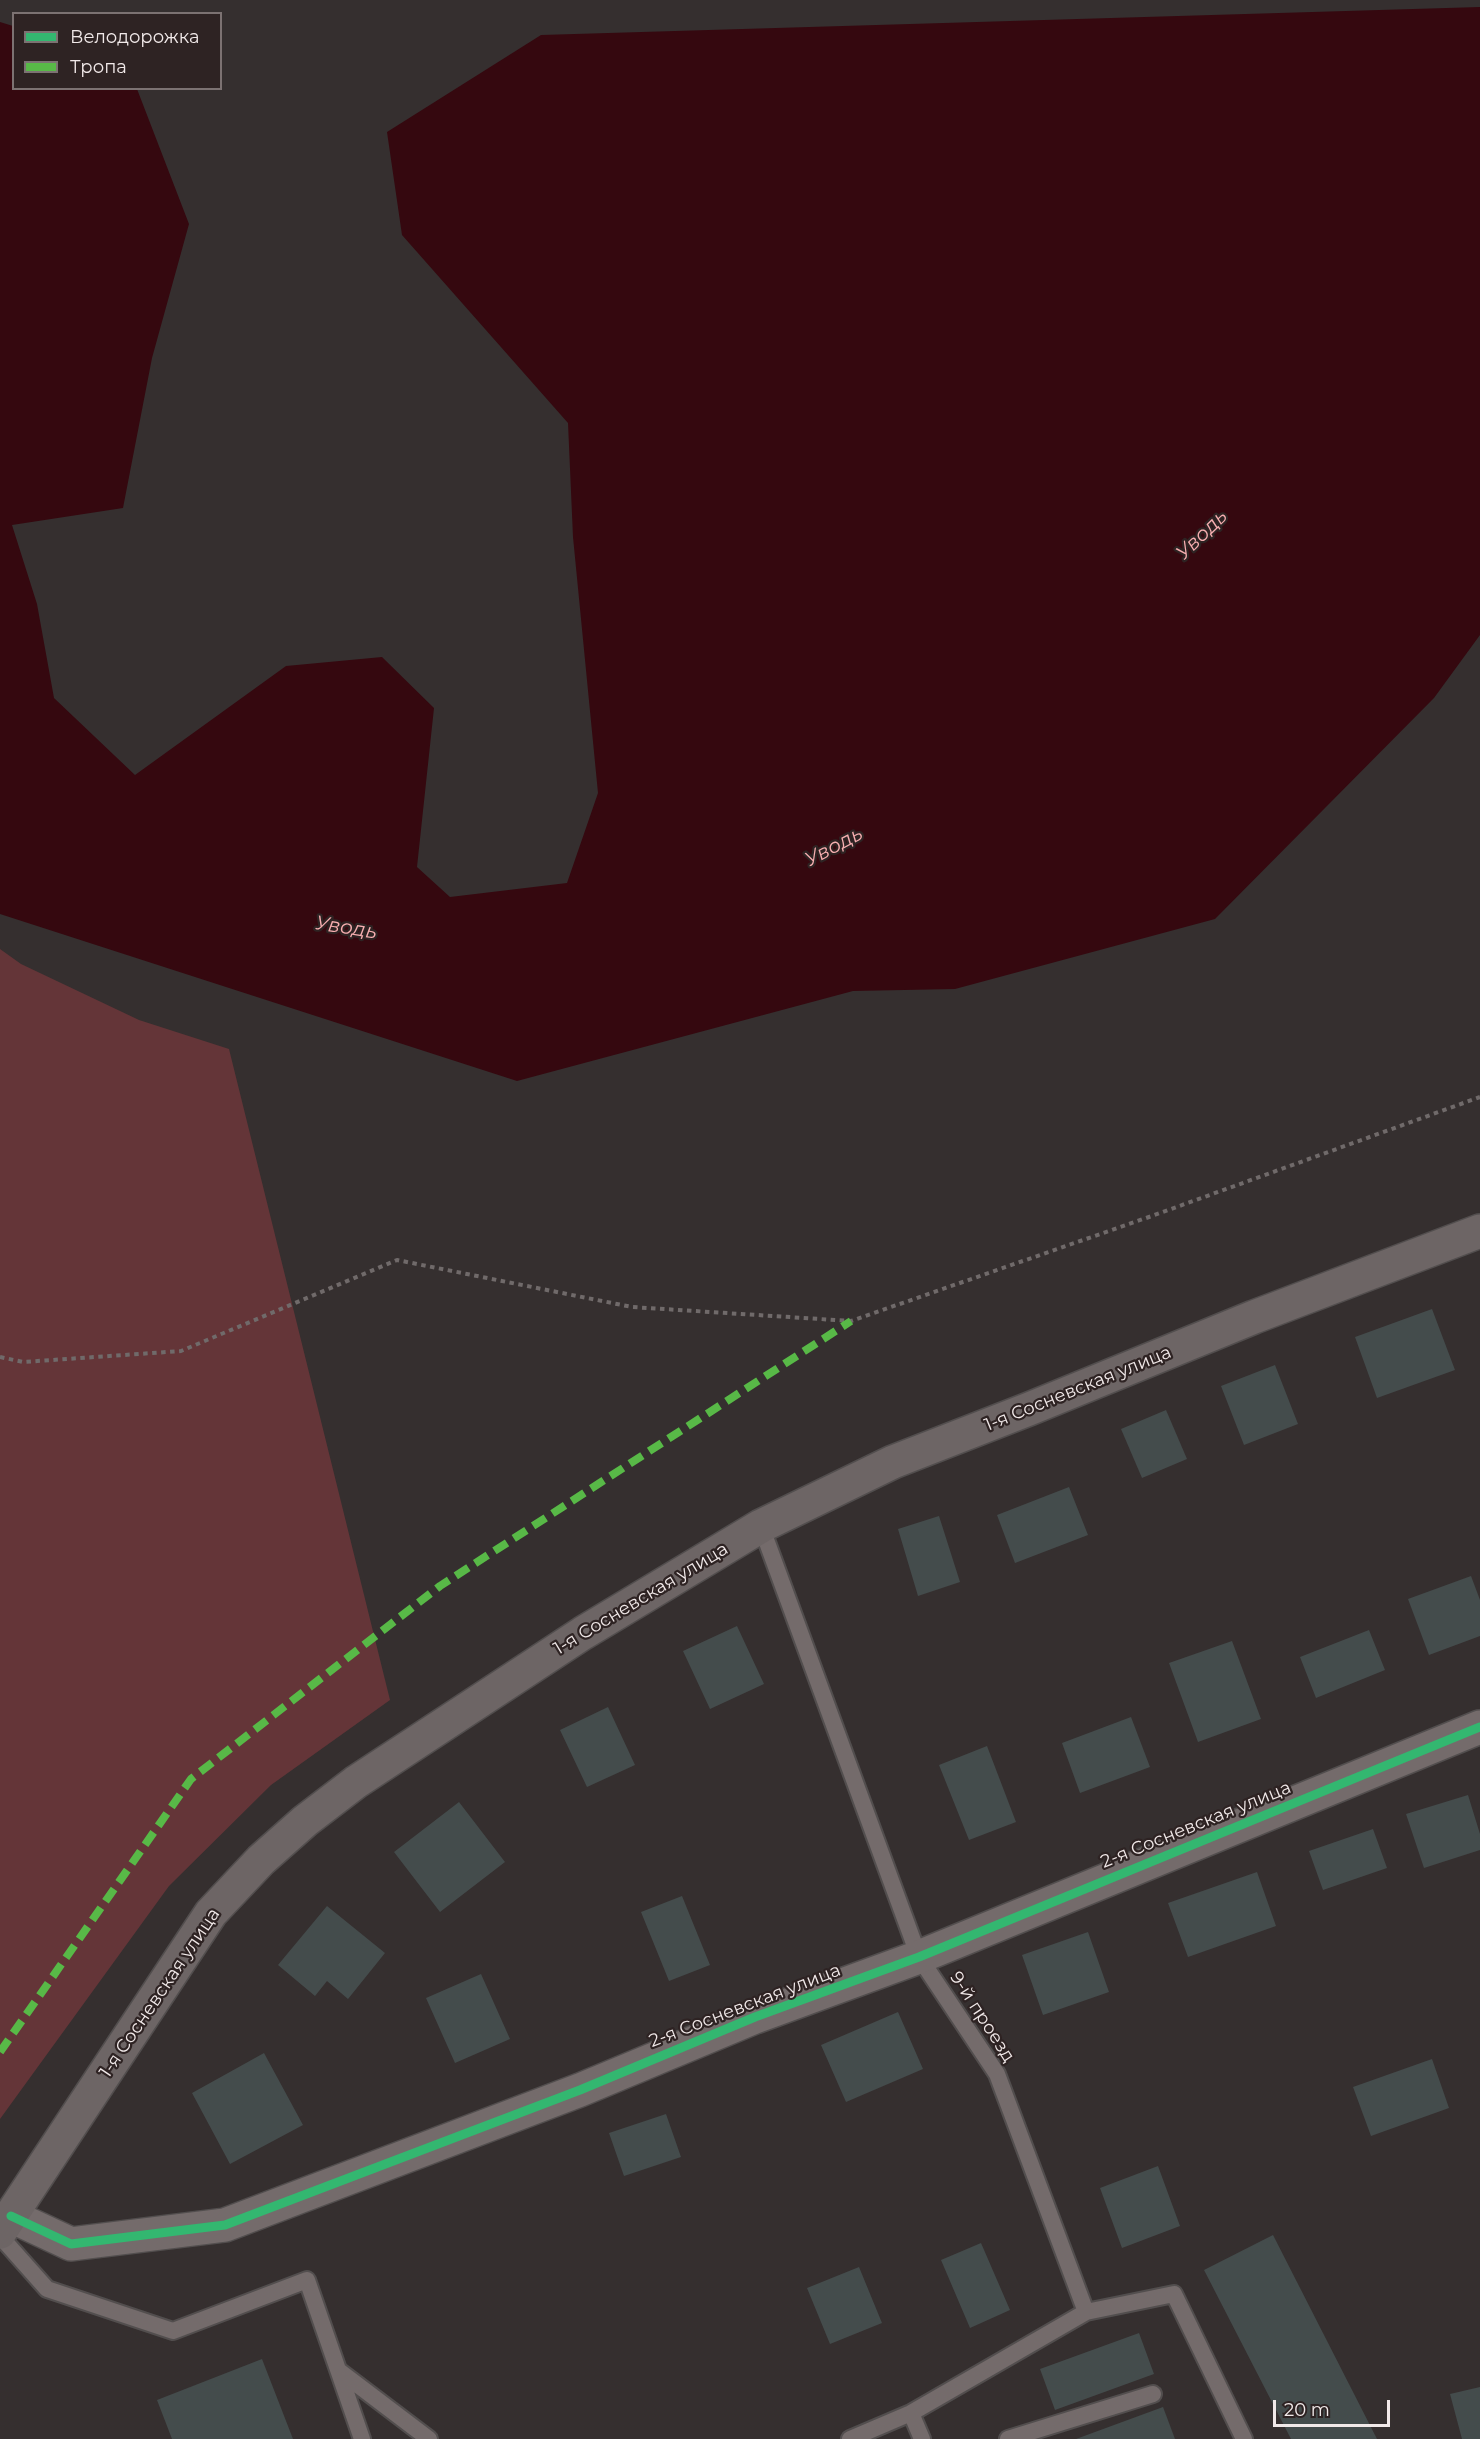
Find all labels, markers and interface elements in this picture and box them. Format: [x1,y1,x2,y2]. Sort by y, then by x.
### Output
legend [12,12,222,90]
text: Велодорожка [70,26,199,48]
text: Тропа [70,56,127,78]
water label: Уводь [1171,505,1233,565]
water label: Уводь [801,822,867,872]
water label: Уводь [313,911,379,945]
street label: 1-я Сосневская улица [981,1342,1175,1436]
street label: 1-я Сосневская улица [550,1538,732,1660]
street label: 2-я Сосневская улица [1098,1777,1294,1873]
street label: 1-я Сосневская улица [95,1904,225,2082]
street label: 2-я Сосневская улица [646,1960,844,2052]
street label: 9-й проезд [945,1968,1019,2066]
scale bar [1276,2388,1393,2426]
text: 20 m [1284,2399,1330,2421]

